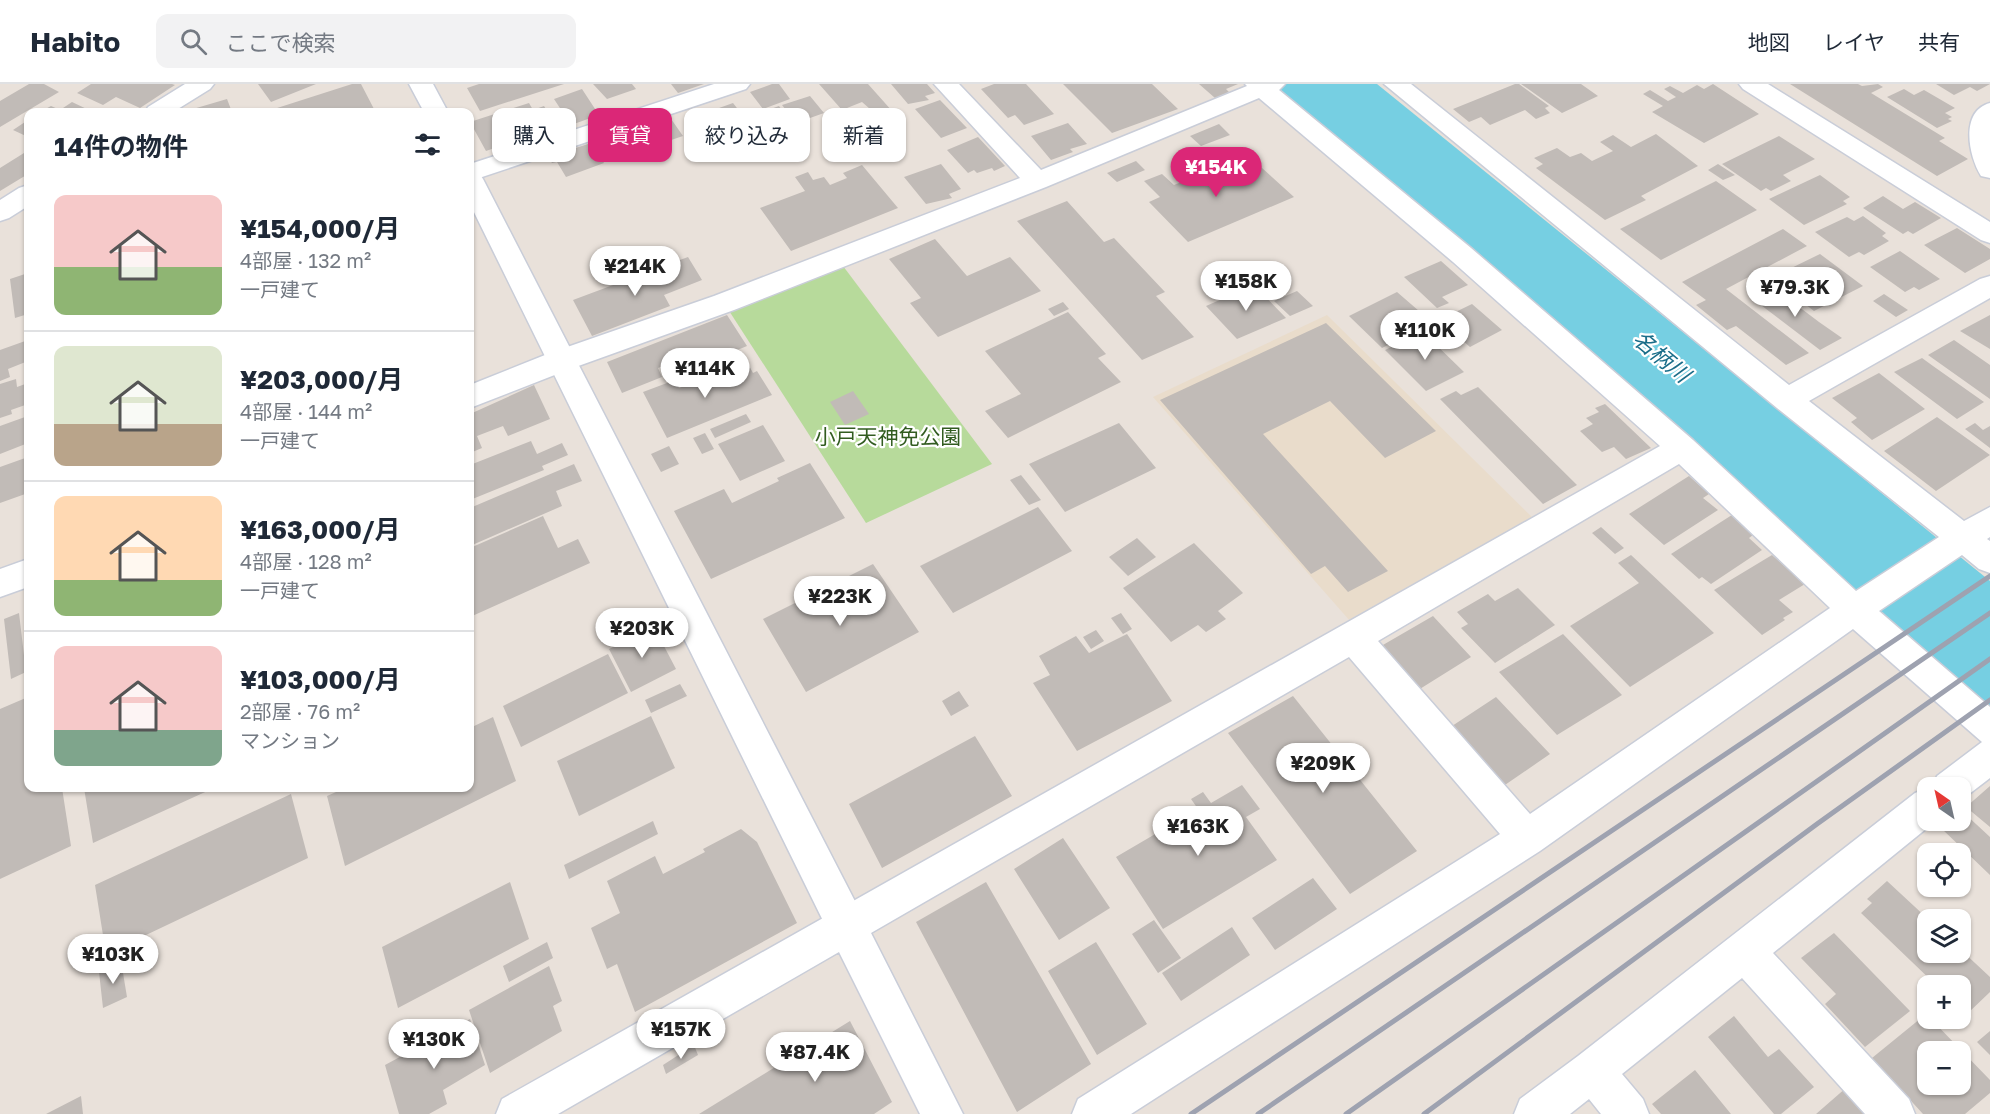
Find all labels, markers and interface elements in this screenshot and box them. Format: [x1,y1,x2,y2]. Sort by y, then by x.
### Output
search box [156,14,576,68]
text: Habito [30,25,120,58]
icon: search [177,25,210,58]
text: ここで検索 [225,29,335,56]
text: 地図 [1748,29,1790,55]
text: レイヤ [1823,29,1885,55]
text: 共有 [1918,29,1960,55]
chip: 購入 [492,108,576,162]
chip: 賃貸 [588,108,672,162]
chip: 絞り込み [684,108,810,162]
chip: 新着 [822,108,906,162]
icon: filters [411,128,444,161]
text: 14件の物件 [54,131,188,162]
pin: ¥154K [1174,147,1258,198]
text: ¥154K [1185,154,1247,178]
text: ¥154,000/月 [240,213,400,244]
icon: home [102,219,174,291]
pin: ¥214K [593,246,677,297]
text: 4部屋 · 132 m² [240,248,371,272]
text: ¥214K [604,253,666,277]
pin: ¥158K [1204,261,1288,312]
pin: ¥79.3K [1746,267,1844,318]
text: ¥158K [1215,268,1278,292]
text: ¥79.3K [1760,274,1830,298]
text: 一戸建て [240,277,320,301]
pin: ¥110K [1383,310,1467,361]
text: ¥110K [1394,317,1456,341]
water label: 名柄川 [1628,324,1697,389]
pin: ¥114K [663,348,747,399]
text: ¥114K [675,355,735,379]
text: ¥203,000/月 [240,364,403,395]
icon: home [102,370,174,442]
text: 4部屋 · 144 m² [240,399,372,423]
park label: 小戸天神免公園 [815,423,962,449]
text: 一戸建て [240,428,320,452]
text: ¥163,000/月 [240,514,400,545]
icon: home [102,520,174,592]
text: 4部屋 · 128 m² [240,549,372,573]
pin: ¥223K [798,576,882,627]
text: 一戸建て [240,578,320,602]
text: ¥223K [808,583,872,607]
pin: ¥203K [600,608,684,659]
text: ¥203K [609,615,675,639]
text: ¥103,000/月 [240,664,401,695]
icon: home [102,670,174,742]
text: 2部屋 · 76 m² [240,699,360,723]
text: マンション [240,728,340,752]
pin: ¥209K [1281,743,1365,794]
text: ¥209K [1290,750,1356,774]
north arrow [1917,777,1971,831]
map controls [1917,777,1971,1095]
pin: ¥163K [1156,806,1240,857]
text: ¥163K [1167,813,1229,837]
button: locate [1917,843,1971,897]
button: layers [1917,909,1971,963]
pin: ¥103K [71,934,155,985]
text: ¥103K [81,941,145,965]
button: + [1917,975,1971,1029]
pin: ¥157K [639,1009,723,1060]
text: ¥157K [650,1016,712,1040]
pin: ¥130K [392,1019,476,1070]
text: ¥130K [402,1026,466,1050]
pin: ¥87.4K [766,1032,864,1083]
text: ¥87.4K [780,1039,850,1063]
button: − [1917,1041,1971,1095]

